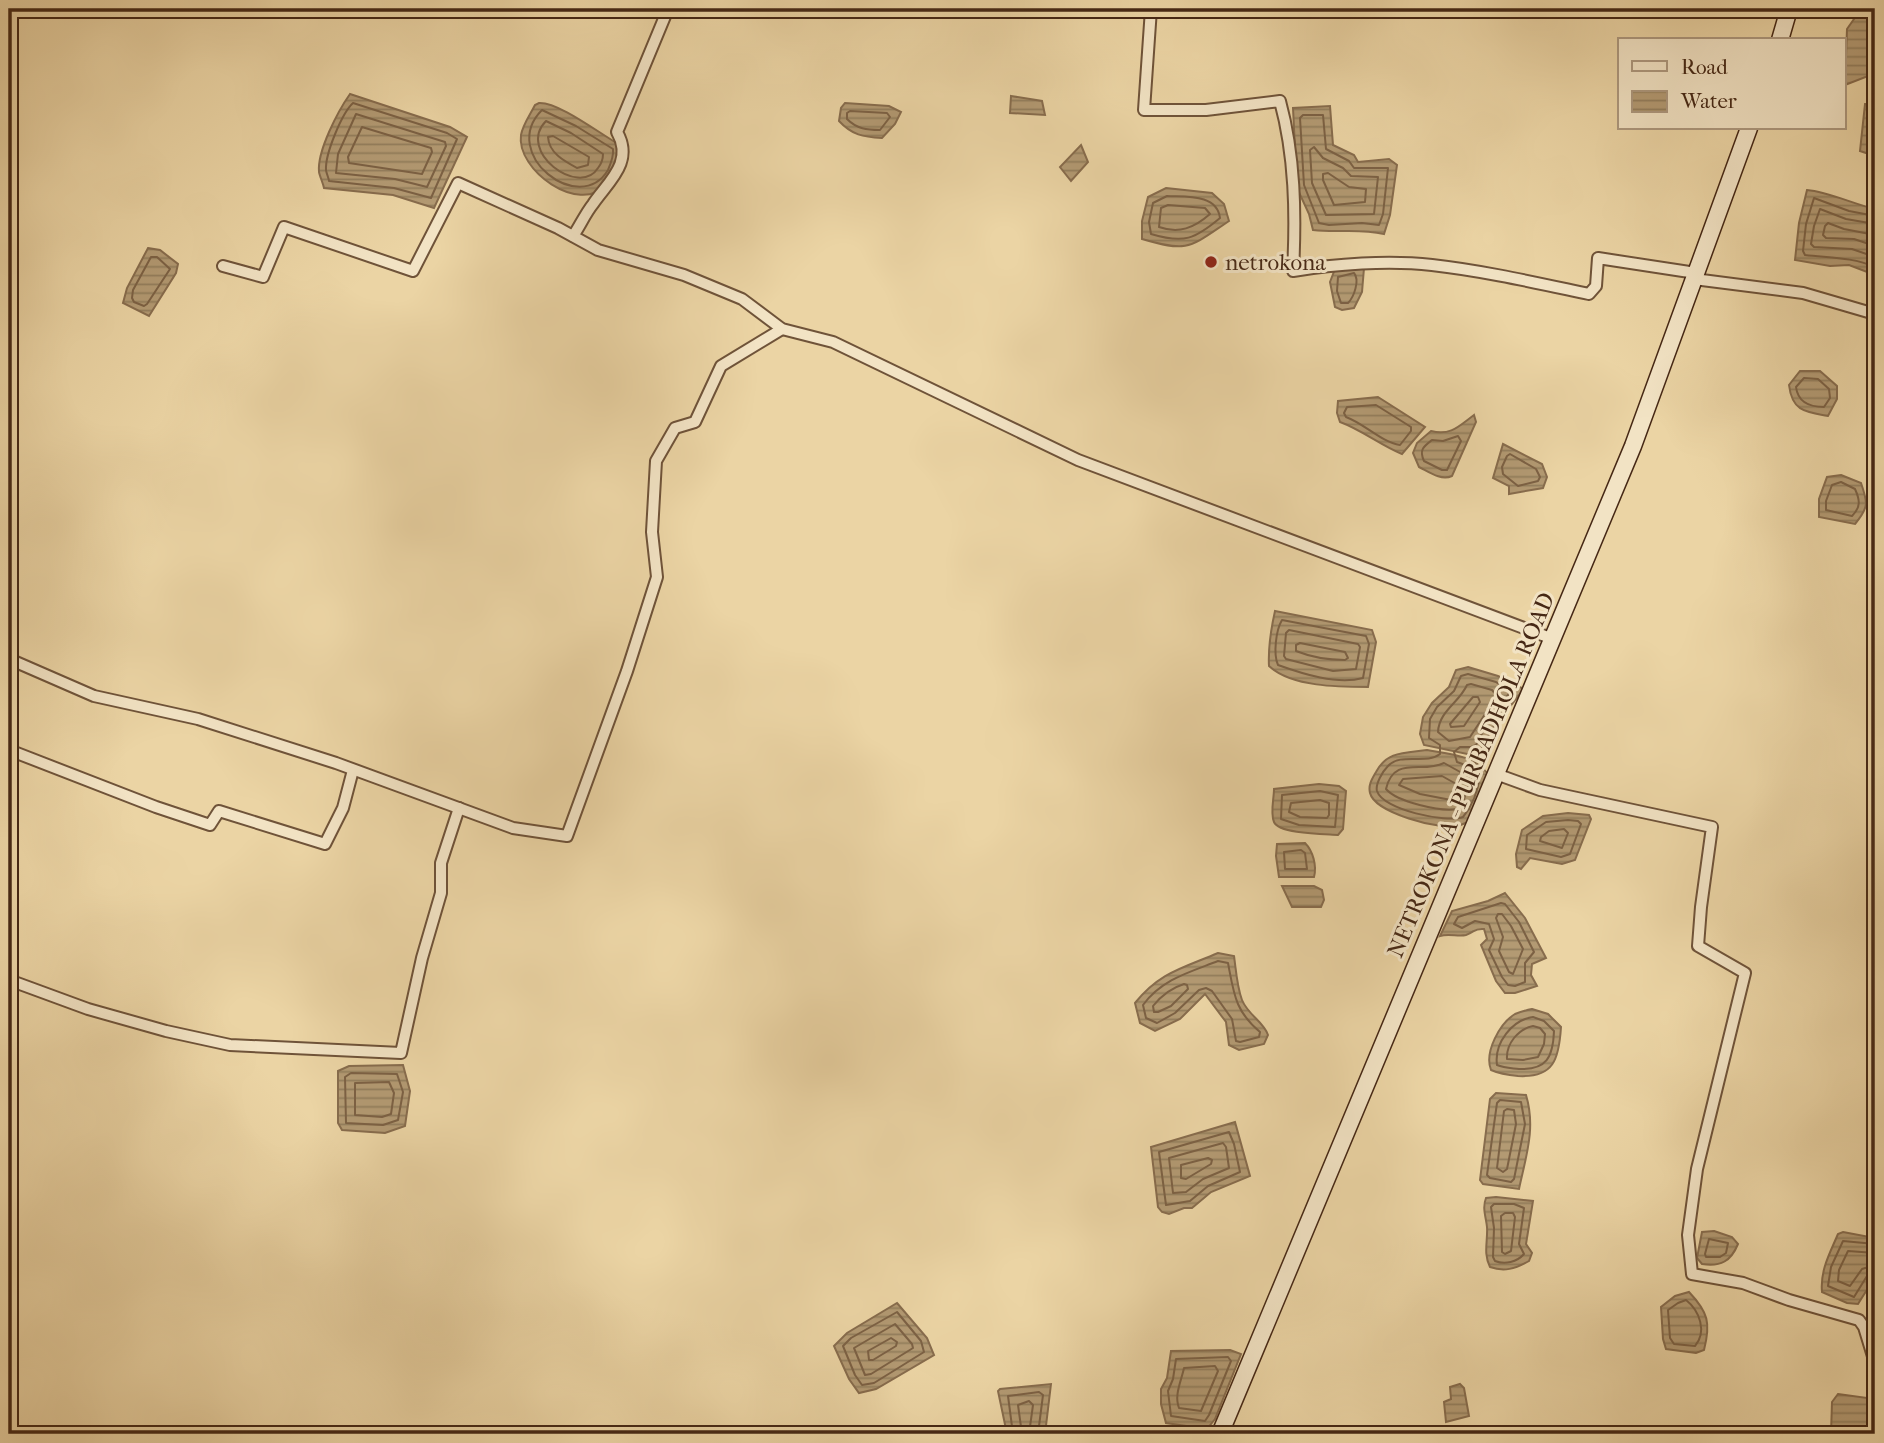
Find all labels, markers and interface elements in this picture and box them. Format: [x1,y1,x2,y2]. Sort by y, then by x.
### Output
legend [1618,38,1846,130]
text: Road [1681,55,1728,79]
text: Water [1680,89,1737,113]
place label: netrokona [1225,249,1326,276]
marker: netrokona [1203,254,1219,270]
street label: NETROKONA - PURBADHOLA ROAD [1382,588,1560,962]

